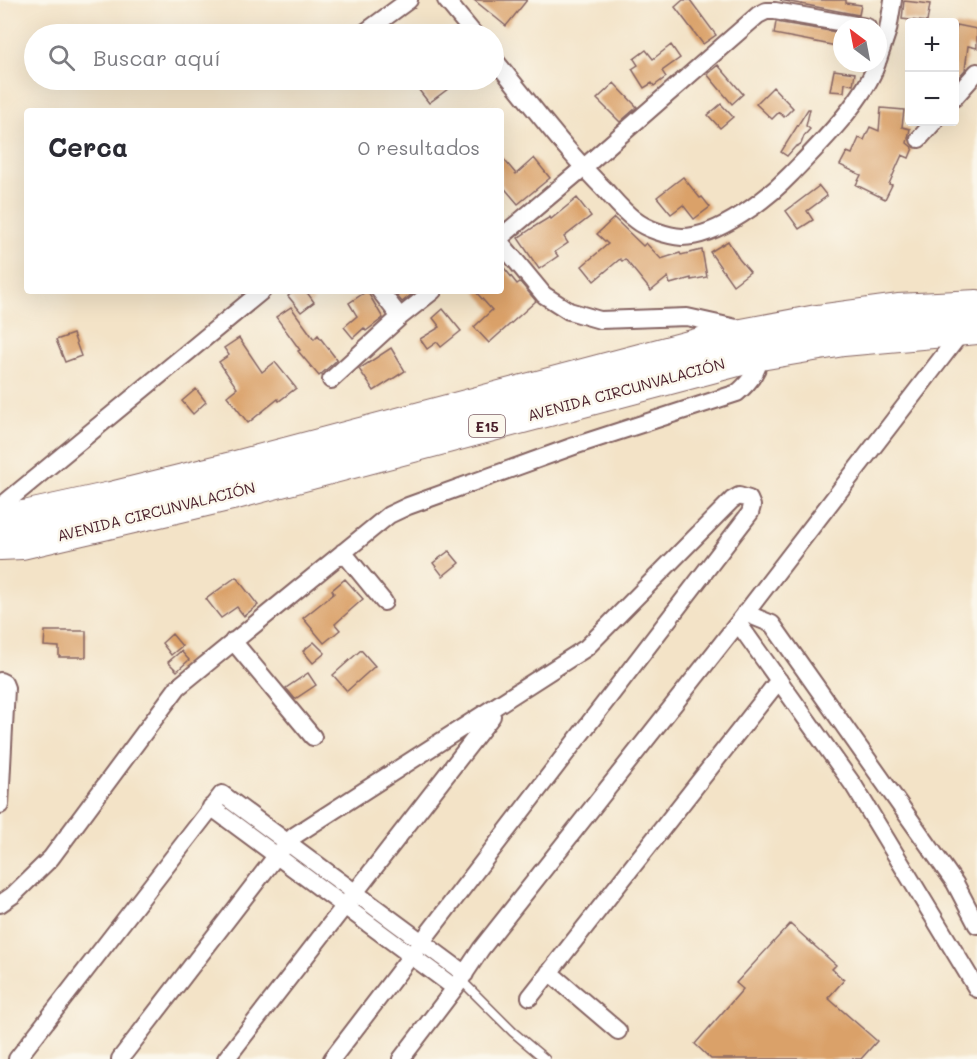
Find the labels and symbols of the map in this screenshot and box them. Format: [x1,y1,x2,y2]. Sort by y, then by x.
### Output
north arrow [833,18,887,72]
street label: AVENIDA CIRCUNVALACIÓN [525,353,727,425]
road number: E15 [469,415,505,437]
street label: AVENIDA CIRCUNVALACIÓN [55,477,257,545]

